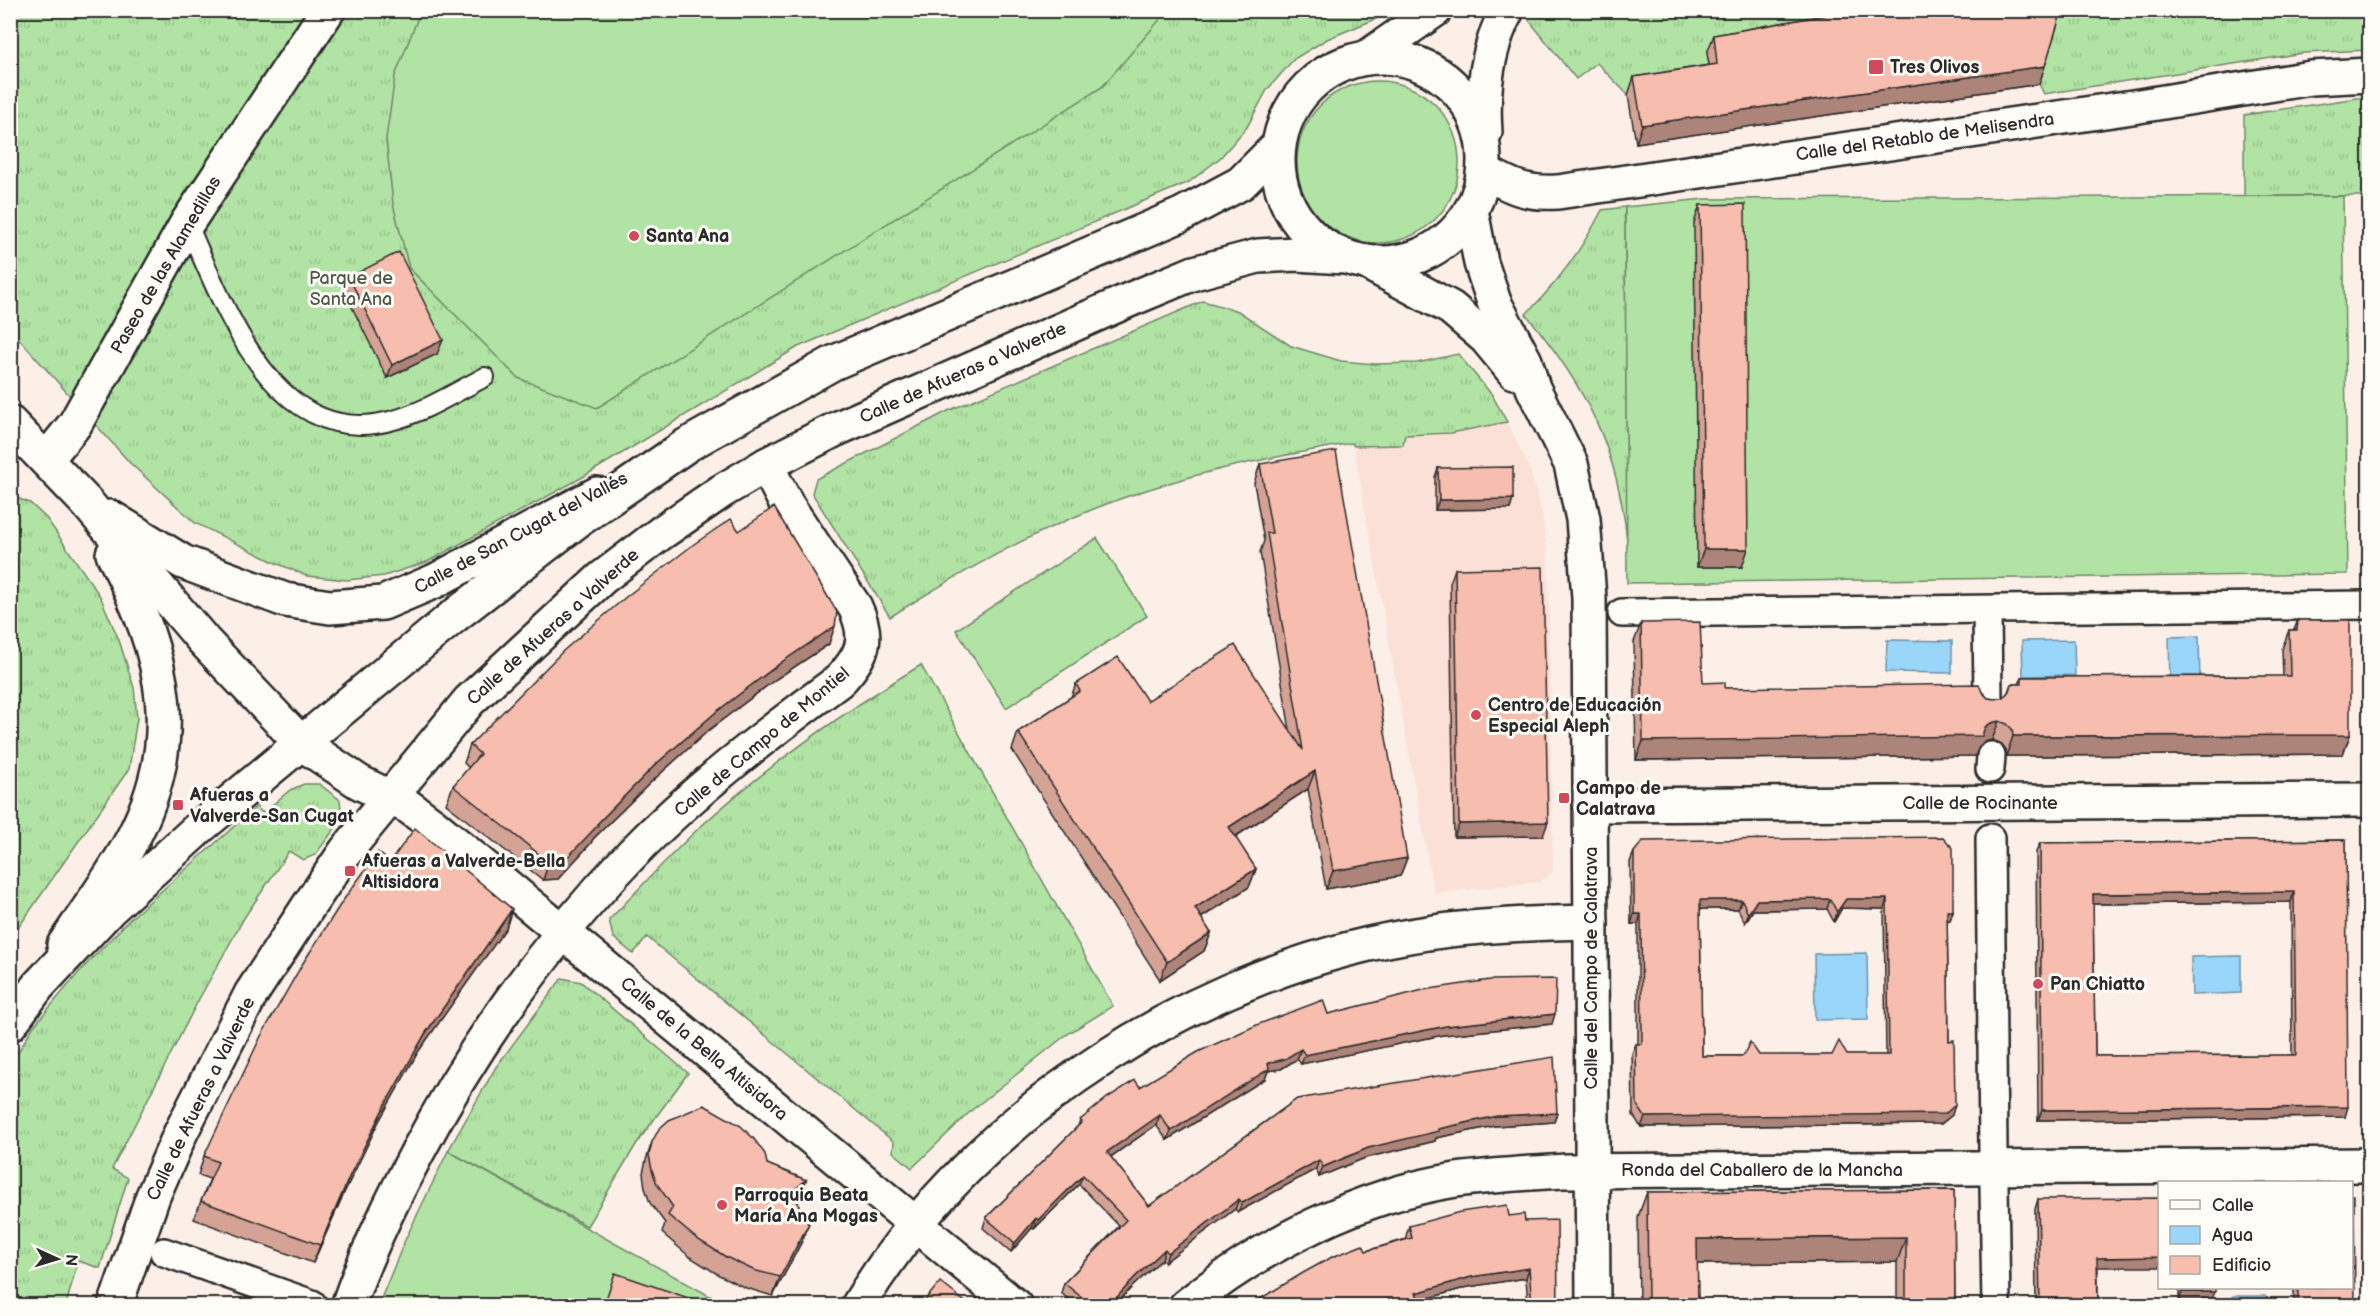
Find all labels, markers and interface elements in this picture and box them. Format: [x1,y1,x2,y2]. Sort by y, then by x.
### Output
place label: Tres Olivos [1890,57,1979,78]
marker: Tres Olivos [1867,58,1885,76]
street label: Calle del Retablo de Melisendra [1794,108,2056,166]
street label: Paseo de las Alamedillas [107,173,225,357]
place label: Santa Ana [646,226,729,247]
marker: Santa Ana [627,229,641,243]
park label: Parque de Santa Ana [309,268,393,310]
street label: Calle de Afueras a Valverde [856,318,1070,428]
street label: Calle de San Cugat del Vallés [411,468,631,598]
street label: Calle de Afueras a Valverde [463,544,643,710]
street label: Calle de Campo de Montiel [670,663,854,821]
place label: Centro de Educación Especial Aleph [1488,695,1662,737]
marker: Centro de Educación Especial Aleph [1469,708,1483,722]
place label: Campo de Calatrava [1576,778,1661,820]
place label: Afueras a Valverde-San Cugat [189,785,354,827]
marker: Campo de Calatrava [1557,791,1571,805]
street label: Calle de Rocinante [1902,793,2058,814]
marker: Afueras a Valverde-San Cugat [171,798,185,812]
street label: Calle del Campo de Calatrava [1581,846,1602,1090]
place label: Afueras a Valverde-Bella Altisidora [361,851,566,893]
marker: Afueras a Valverde-Bella Altisidora [343,864,357,878]
street label: Calle de la Bella Altisidora [616,973,792,1125]
place label: Pan Chiatto [2050,974,2145,995]
marker: Pan Chiatto [2031,977,2045,991]
street label: Calle de Afueras a Valverde [142,993,260,1204]
street label: Ronda del Caballero de la Mancha [1621,1160,1903,1181]
legend [2158,1181,2353,1289]
place label: Parroquia Beata María Ana Mogas [734,1185,878,1227]
text: Calle [2212,1195,2254,1216]
marker: Parroquia Beata María Ana Mogas [715,1198,729,1212]
text: Agua [2212,1225,2253,1246]
north arrow [27,1229,87,1289]
text: N [61,1253,80,1267]
text: Edificio [2212,1255,2271,1276]

